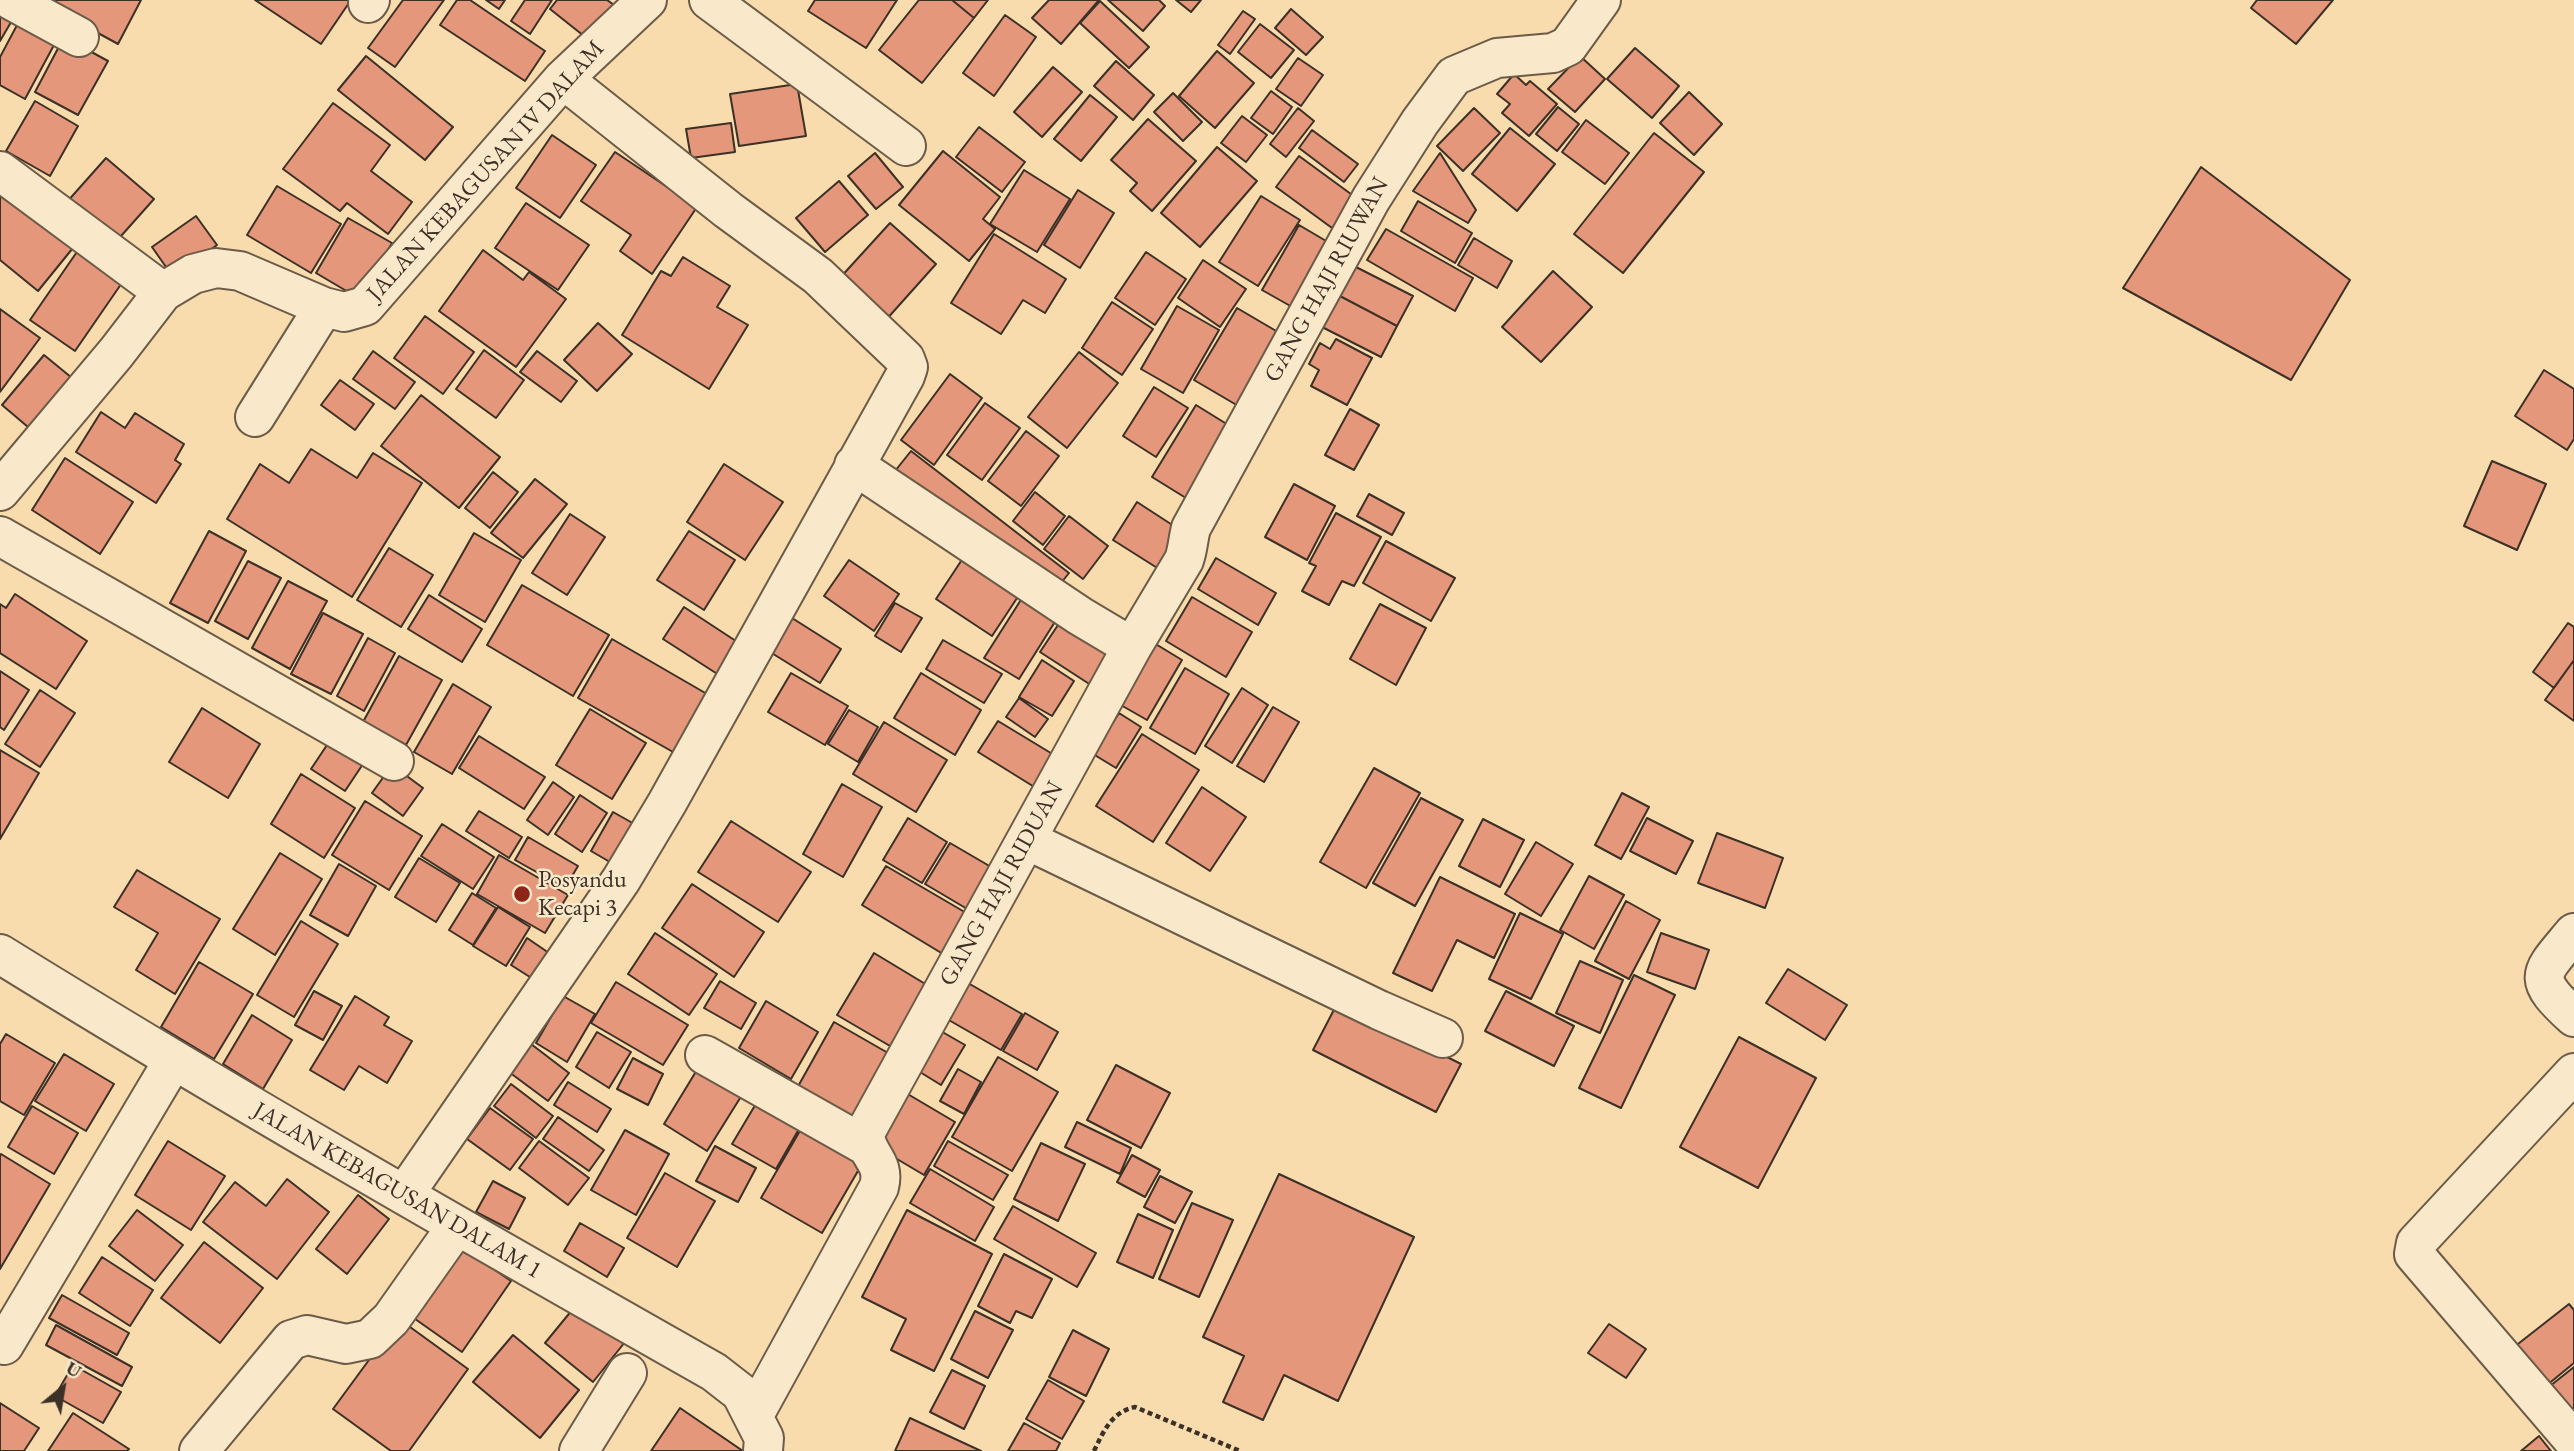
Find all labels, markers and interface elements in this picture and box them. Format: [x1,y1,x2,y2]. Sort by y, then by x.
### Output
street label: JALAN KEBAGUSAN IV DALAM [361,35,611,307]
street label: GANG HAJI RIUWAN [1259,172,1395,388]
street label: GANG HAJI RIDUAN [934,777,1070,991]
place label: Posyandu Kecapi 3 [538,866,627,922]
marker: Posyandu Kecapi 3 [512,884,532,904]
street label: JALAN KEBAGUSAN DALAM 1 [248,1096,546,1286]
north arrow [28,1353,98,1423]
text: U [61,1355,86,1384]

